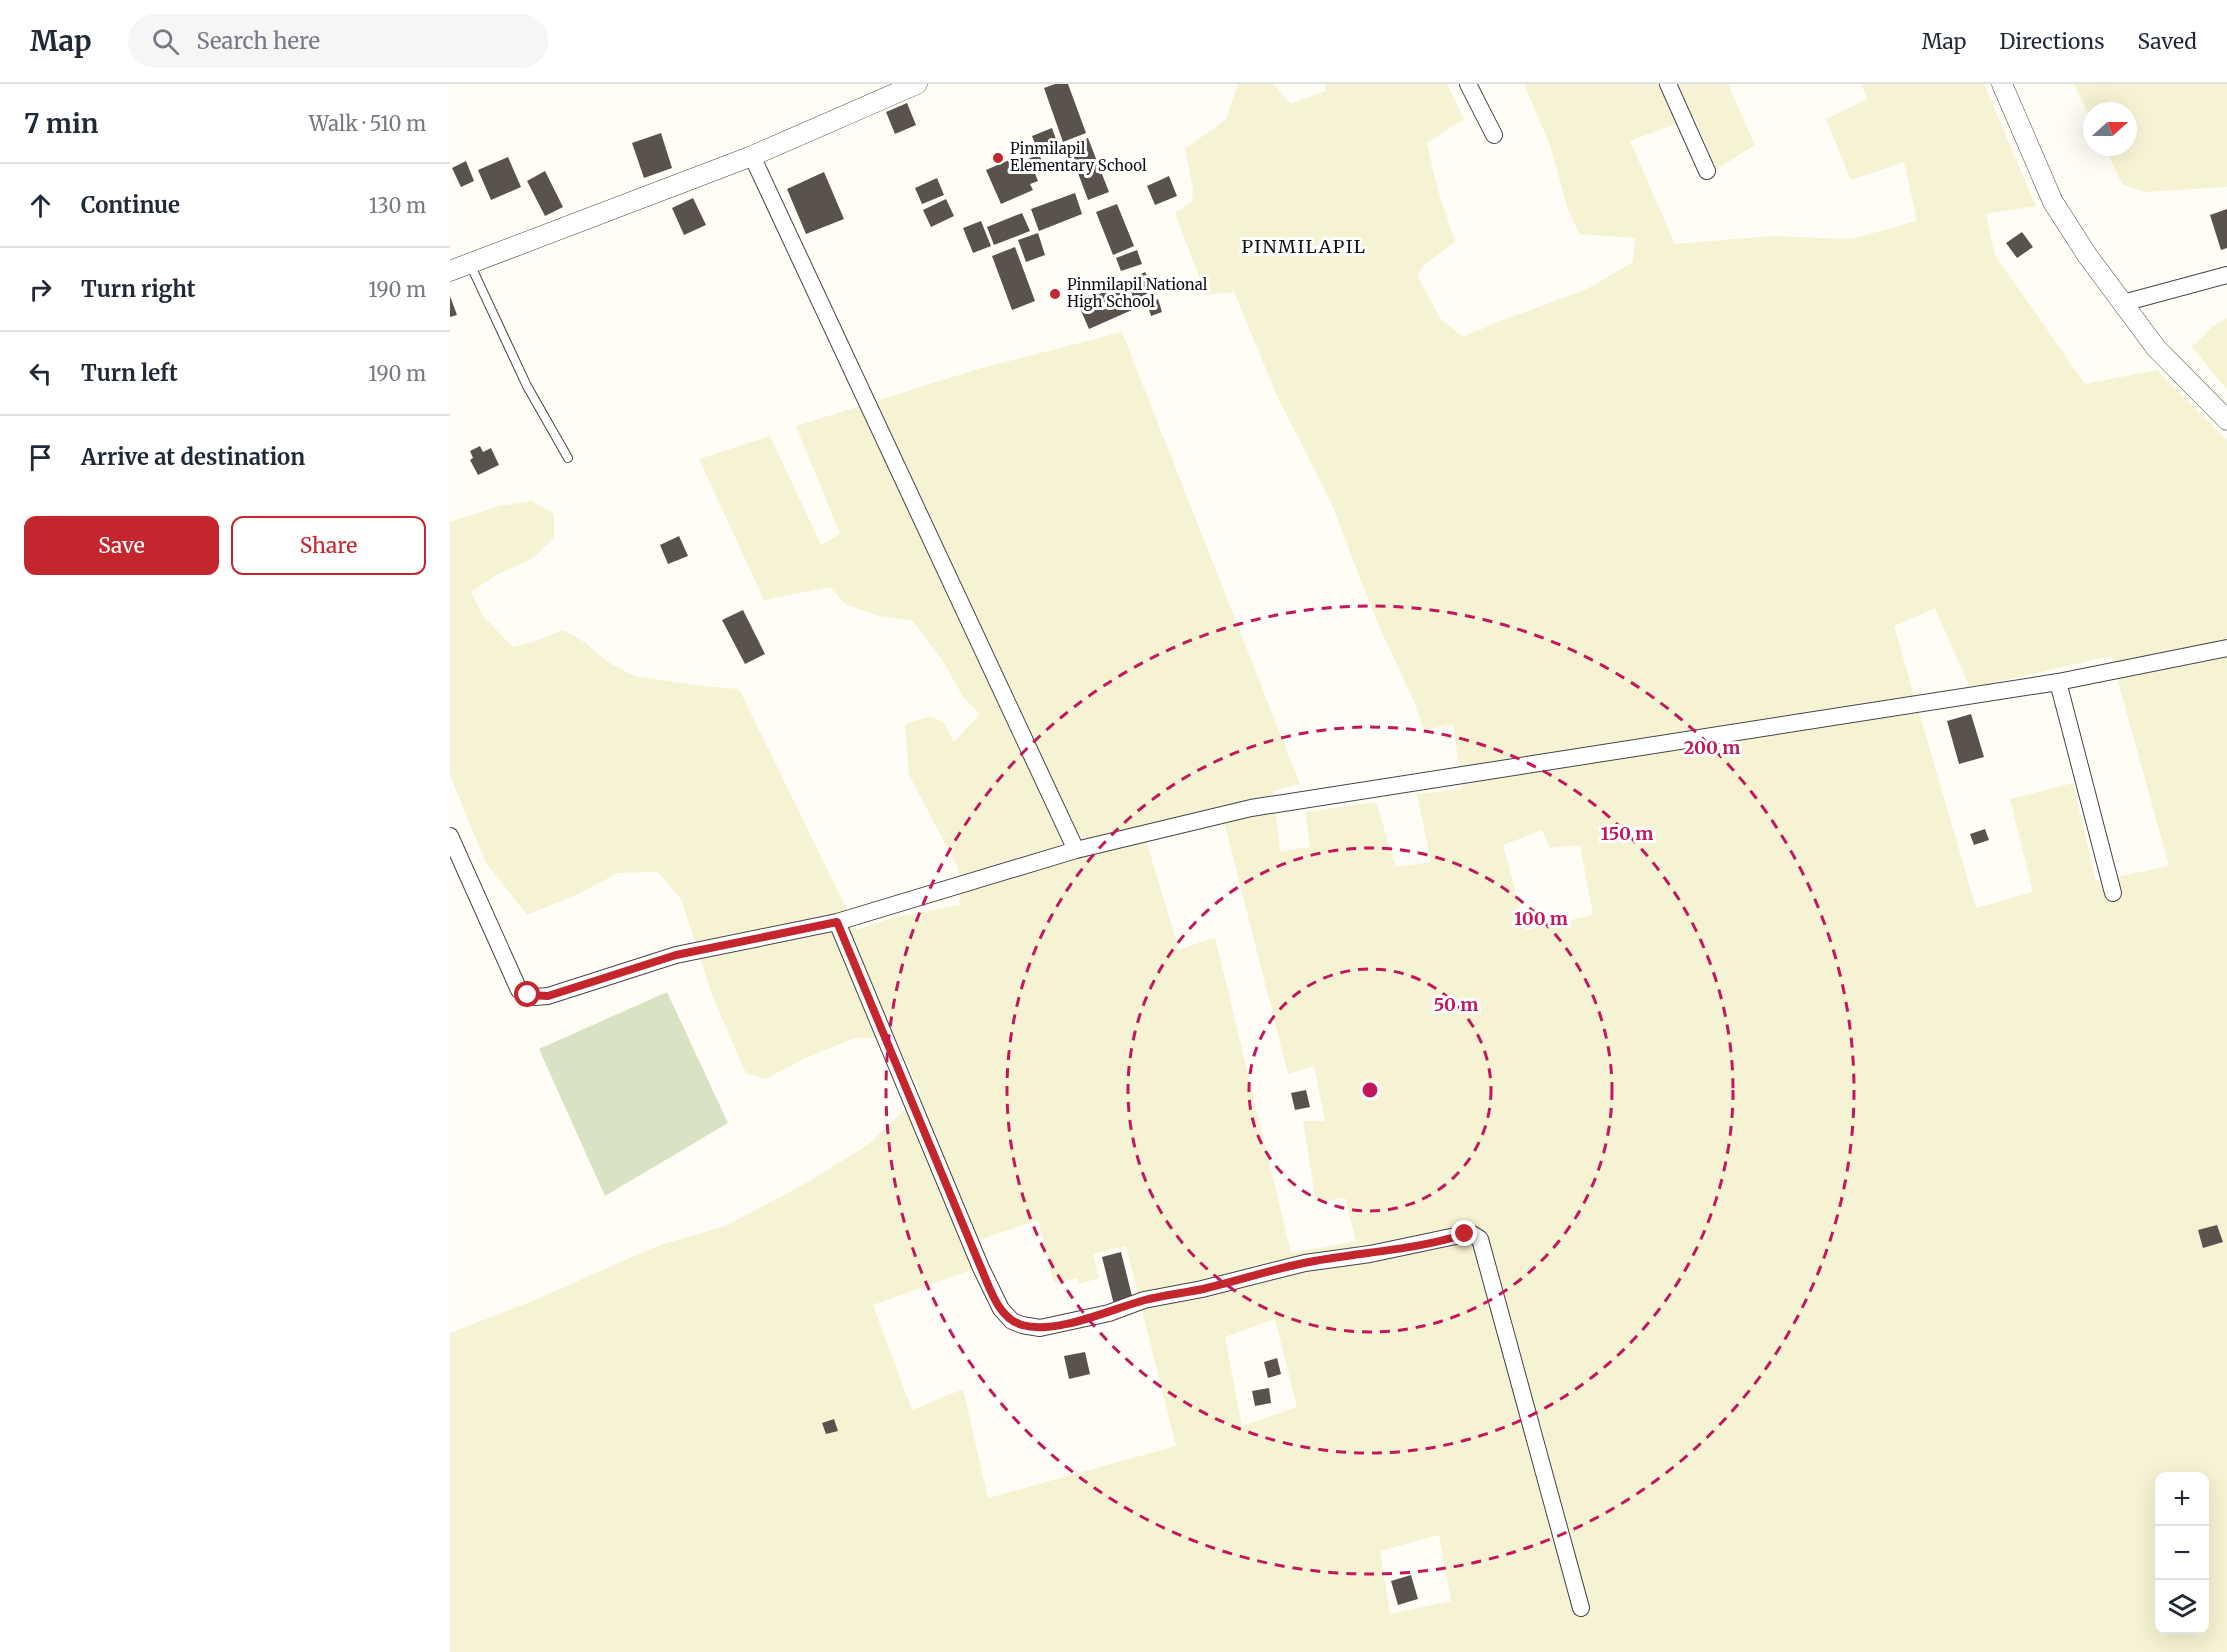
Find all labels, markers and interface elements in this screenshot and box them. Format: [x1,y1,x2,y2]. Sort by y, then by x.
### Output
search box [128,14,548,68]
text: Map [30,23,92,59]
icon: search [149,25,182,58]
text: Search here [197,27,320,55]
text: Map [1922,28,1966,55]
text: Directions [1999,28,2104,55]
text: Saved [2137,28,2197,55]
north arrow [2083,102,2137,156]
text: 7 min [24,107,98,140]
text: Walk · 510 m [309,111,426,136]
place label: Pinmilapil Elementary School [1010,139,1147,175]
marker: Pinmilapil Elementary School [991,151,1005,165]
icon: ahead [24,189,57,222]
text: Continue [81,191,180,219]
text: 130 m [369,193,426,218]
district label: PINMILAPIL [1241,235,1367,258]
icon: right [24,273,57,306]
text: Turn right [81,275,195,303]
place label: Pinmilapil National High School [1067,275,1208,311]
text: 190 m [368,277,426,302]
marker: Pinmilapil National High School [1048,287,1062,301]
icon: left [24,357,57,390]
text: Turn left [81,359,178,387]
text: 190 m [368,361,426,386]
icon: arrive [24,441,57,474]
text: Arrive at destination [81,443,305,471]
button: Save [24,516,219,575]
button: Share [231,516,426,575]
text: 200 m [1684,736,1740,759]
text: 150 m [1601,822,1653,845]
text: 100 m [1514,907,1568,930]
route start [514,981,540,1007]
text: 50 m [1434,993,1478,1016]
centre of rings [1360,1080,1380,1100]
route end [1451,1220,1477,1246]
map controls [2155,1472,2209,1634]
button: + [2155,1472,2209,1526]
button: − [2155,1526,2209,1580]
button: layers [2155,1580,2209,1634]

